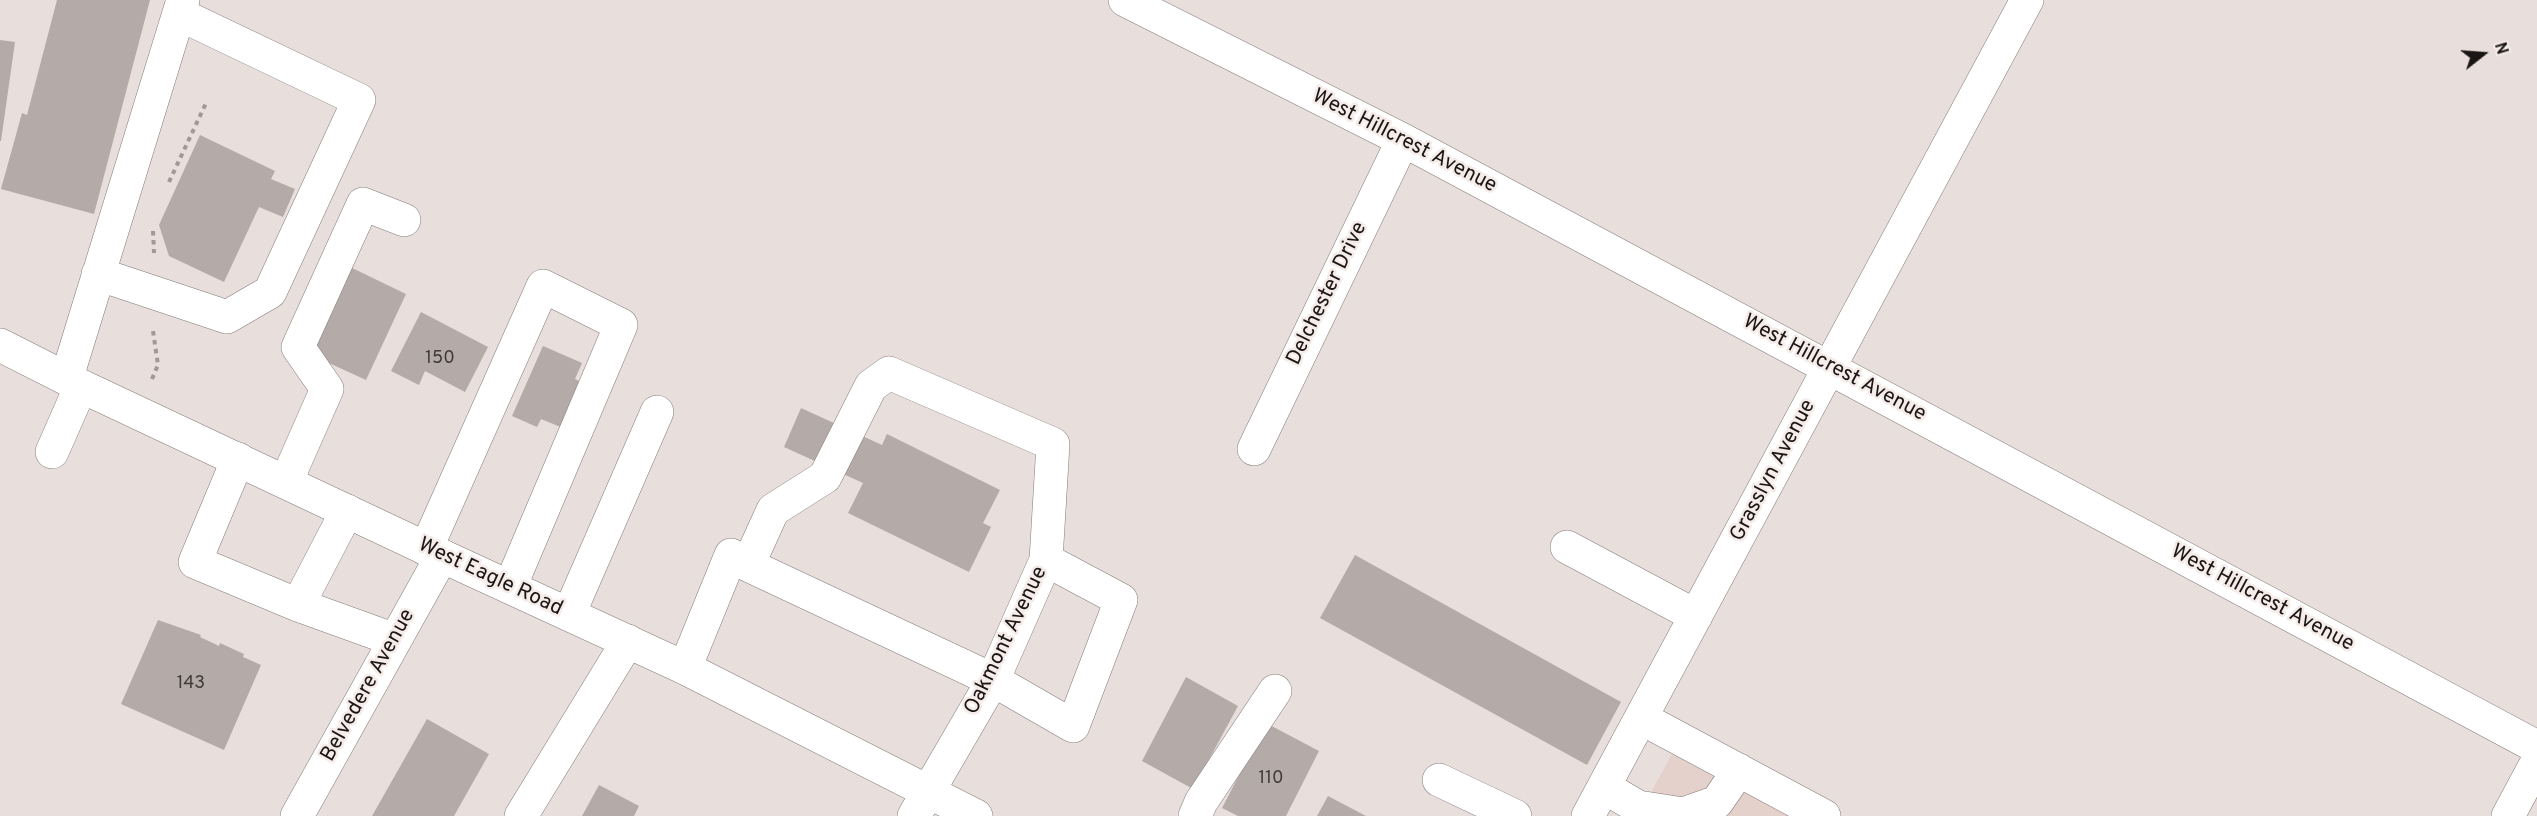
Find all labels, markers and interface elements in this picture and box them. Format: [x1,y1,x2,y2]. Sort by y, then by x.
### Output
north arrow [2453,24,2513,84]
text: N [2489,40,2511,57]
street label: West Hillcrest Avenue [1307,85,1501,199]
street label: Delchester Drive [1282,218,1374,370]
street label: West Hillcrest Avenue [1738,310,1930,428]
house number: 150 [425,348,455,370]
street label: Grasslyn Avenue [1726,396,1822,546]
street label: West Eagle Road [414,533,566,623]
street label: West Hillcrest Avenue [2166,540,2358,658]
street label: Oakmont Avenue [960,563,1054,719]
street label: Belvedere Avenue [317,605,421,767]
house number: 143 [177,673,205,695]
house number: 110 [1259,768,1283,790]

